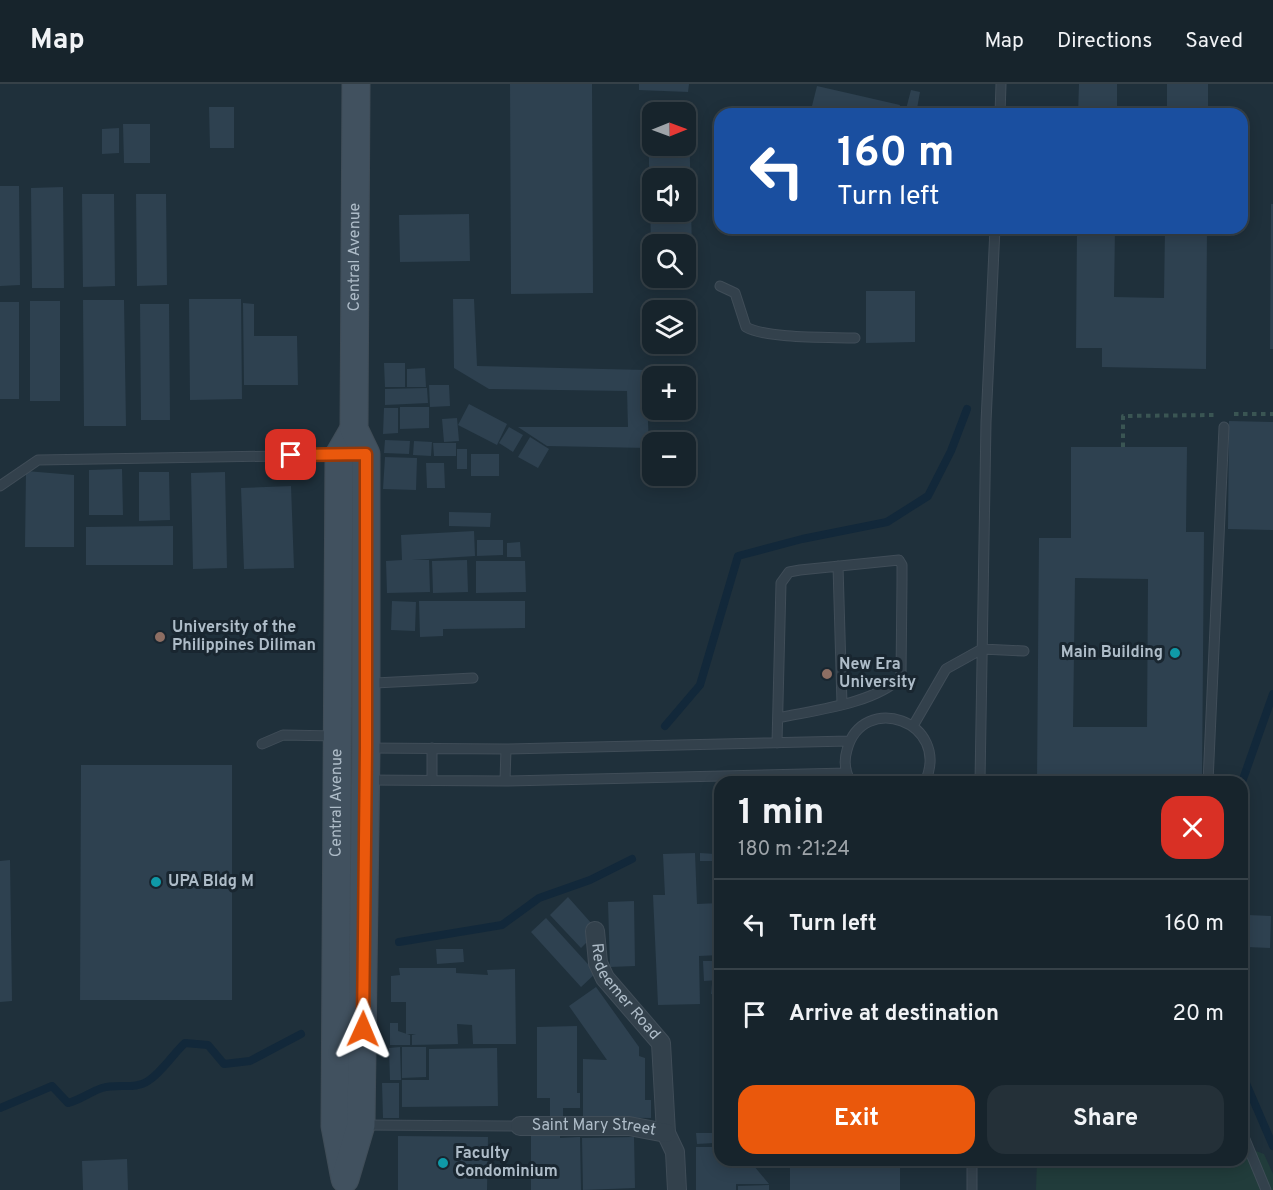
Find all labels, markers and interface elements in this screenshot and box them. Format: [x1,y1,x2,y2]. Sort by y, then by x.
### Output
text: Map [30,23,85,59]
text: Map [984,28,1024,55]
text: Directions [1057,28,1152,55]
text: Saved [1185,28,1243,55]
north arrow [642,102,696,156]
map controls [642,102,696,486]
text: 160 m [837,128,955,181]
icon: left [738,132,816,210]
button: sound [642,168,696,222]
text: Turn left [837,180,939,214]
street label: Central Avenue [345,203,365,311]
button: search [642,234,696,288]
button: layers [642,300,696,354]
button: + [642,366,696,420]
pin [265,429,316,480]
button: − [642,432,696,486]
icon: arrive [274,438,307,471]
place label: University of the Philippines Diliman [172,618,316,656]
marker: University of the Philippines Diliman [153,630,167,644]
place label: Main Building [1061,643,1163,663]
marker: Main Building [1168,646,1182,660]
place label: New Era University [839,655,916,693]
marker: New Era University [820,667,834,681]
street label: Central Avenue [327,748,347,857]
text: 1 min [738,791,824,837]
button: close [1161,796,1224,859]
text: 180 m · 21:24 [738,837,850,863]
place label: UPA Bldg M [168,872,254,892]
marker: UPA Bldg M [149,875,163,889]
icon: left [738,908,771,941]
text: Turn left [789,911,877,938]
text: 160 m [1165,911,1224,938]
street label: Redeemer Road [586,942,664,1044]
position arrow [331,997,395,1061]
icon: arrive [738,998,771,1031]
text: Arrive at destination [789,1001,999,1028]
text: 20 m [1173,1001,1224,1028]
button: Exit [738,1085,975,1154]
button: Share [987,1085,1224,1154]
street label: Saint Mary Street [532,1116,658,1141]
place label: Faculty Condominium [455,1144,558,1182]
marker: Faculty Condominium [436,1156,450,1170]

